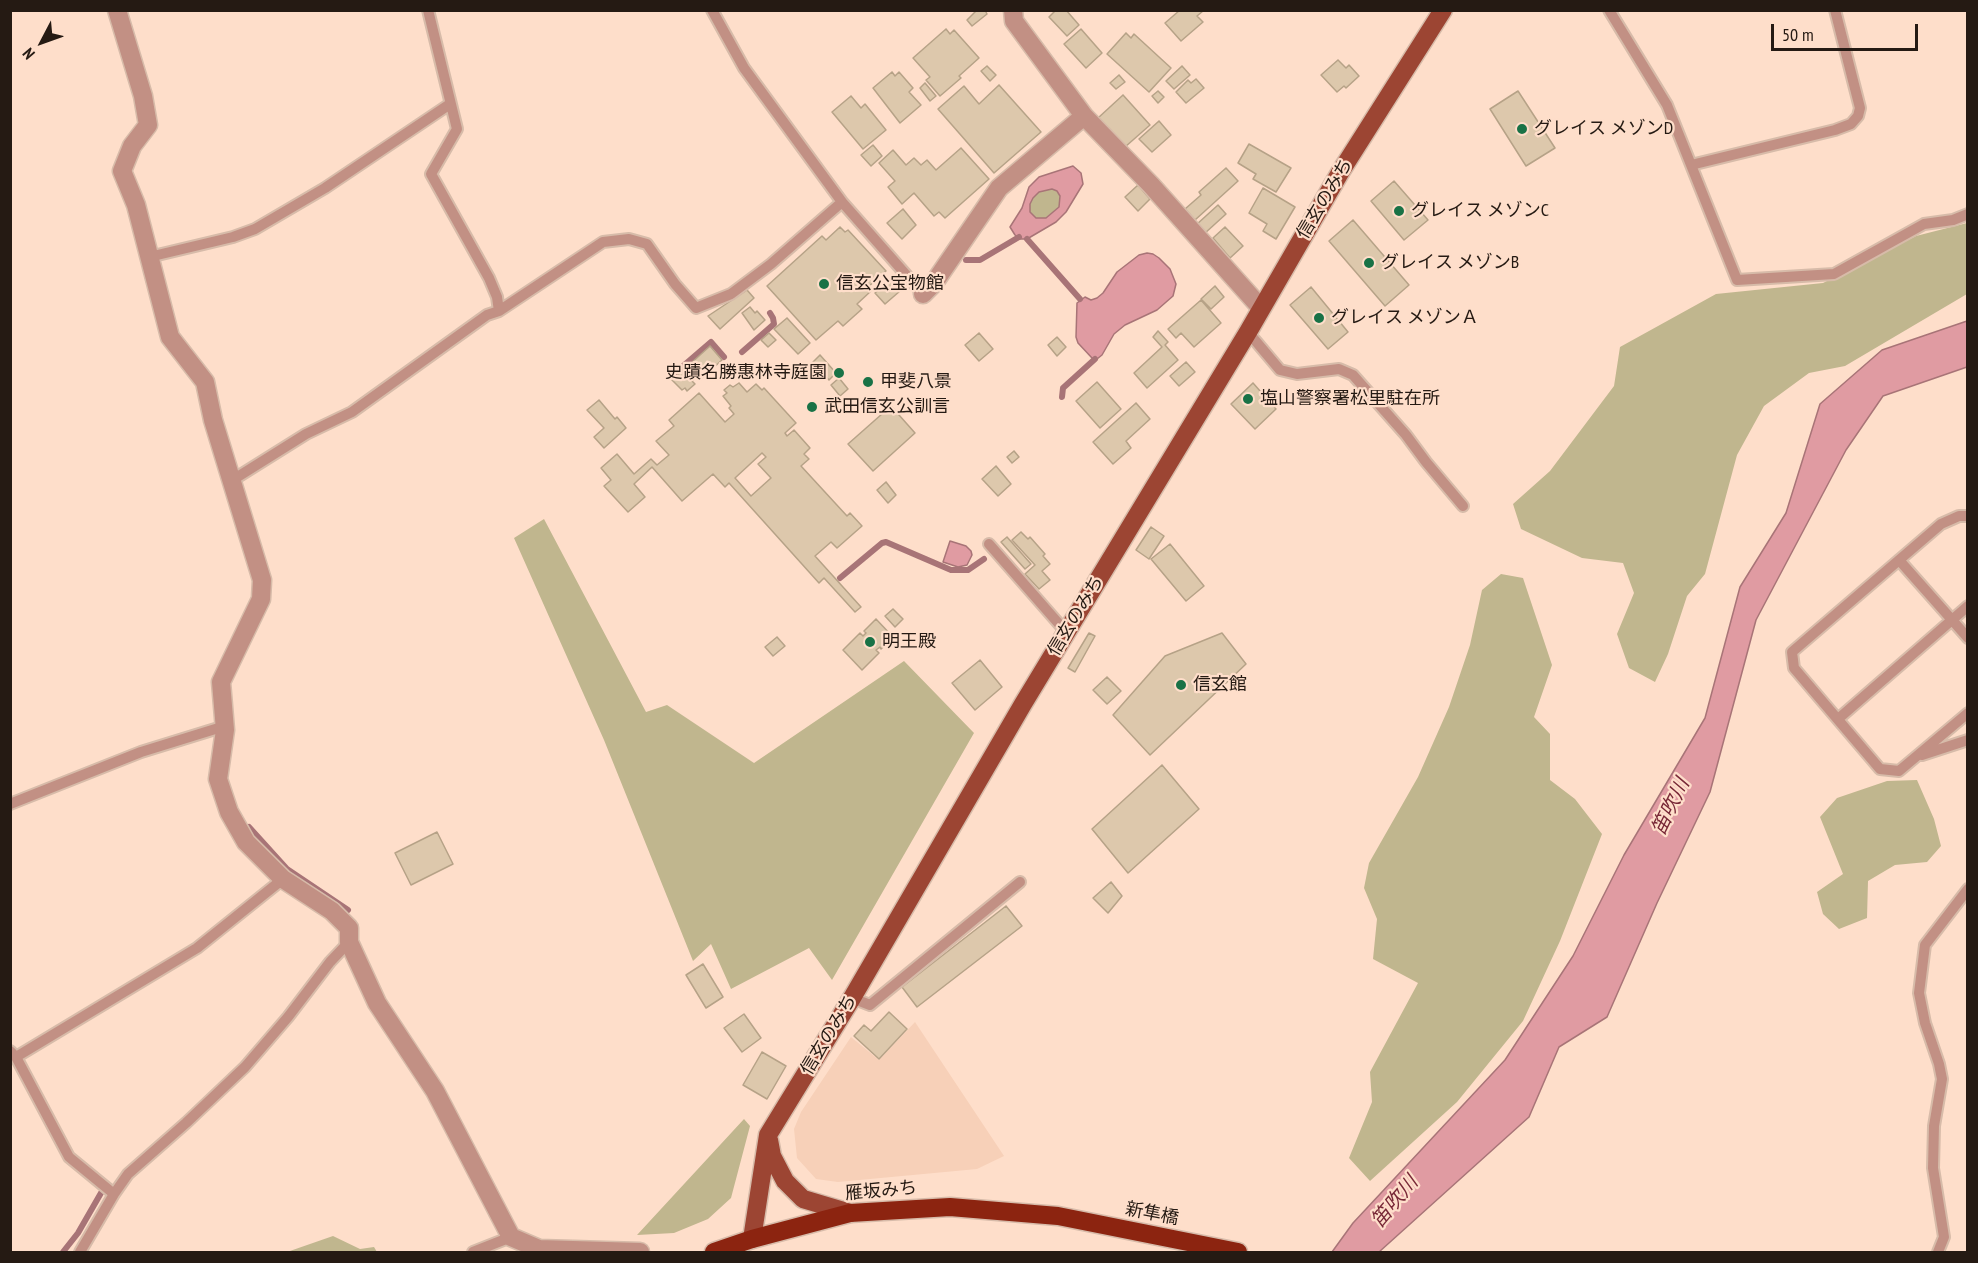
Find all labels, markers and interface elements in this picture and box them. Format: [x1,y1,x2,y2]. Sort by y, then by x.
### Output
north arrow [12,12,72,72]
scale bar [1774,12,1921,50]
text: 50 m [1782,23,1814,46]
text: N [18,44,39,64]
place label: グレイス メゾンD [1534,118,1673,140]
marker: グレイス メゾンD [1515,122,1529,136]
street label: 信玄のみち [1293,155,1357,243]
place label: グレイス メゾンC [1411,200,1549,222]
marker: グレイス メゾンC [1392,204,1406,218]
place label: グレイス メゾンB [1381,252,1519,274]
marker: グレイス メゾンB [1362,256,1376,270]
place label: 信玄公宝物館 [836,273,944,295]
marker: 信玄公宝物館 [817,277,831,291]
place label: グレイス メゾンＡ [1331,307,1479,329]
marker: グレイス メゾンＡ [1312,311,1326,325]
place label: 史蹟名勝惠林寺庭園 [665,362,827,384]
marker: 史蹟名勝惠林寺庭園 [832,366,846,380]
place label: 甲斐八景 [880,371,952,393]
marker: 甲斐八景 [861,375,875,389]
place label: 塩山警察署松里駐在所 [1260,388,1440,410]
marker: 塩山警察署松里駐在所 [1241,392,1255,406]
place label: 武田信玄公訓言 [824,396,950,418]
marker: 武田信玄公訓言 [805,400,819,414]
street label: 信玄のみち [1044,572,1108,660]
place label: 明王殿 [882,631,936,653]
marker: 明王殿 [863,635,877,649]
place label: 信玄館 [1193,674,1247,696]
marker: 信玄館 [1174,678,1188,692]
water label: 笛吹川 [1647,775,1695,839]
street label: 信玄のみち [797,991,861,1079]
water label: 笛吹川 [1367,1171,1423,1233]
street label: 雁坂みち [844,1177,918,1205]
street label: 新隼橋 [1123,1198,1181,1230]

